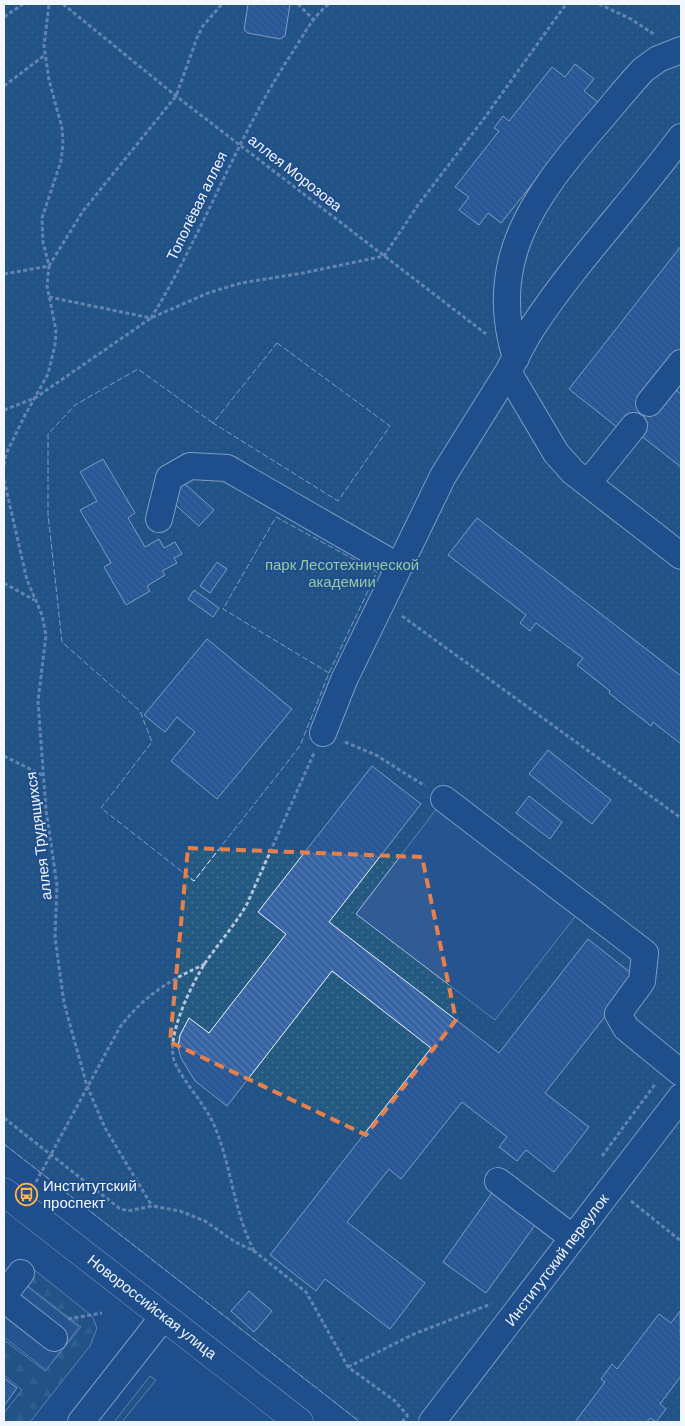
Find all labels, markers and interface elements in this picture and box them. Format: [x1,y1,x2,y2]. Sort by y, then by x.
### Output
street label: аллея Морозова [245,130,347,215]
street label: Тополёвая аллея [162,148,230,263]
park label: парк Лесотехнической академии [265,555,419,590]
street label: аллея Трудящихся [21,771,55,901]
place label: Институтский проспект [43,1176,137,1211]
bus stop icon: Институтский проспект [15,1183,39,1207]
street label: Институтский переулок [501,1189,612,1329]
street label: Новороссийская улица [84,1250,221,1363]

